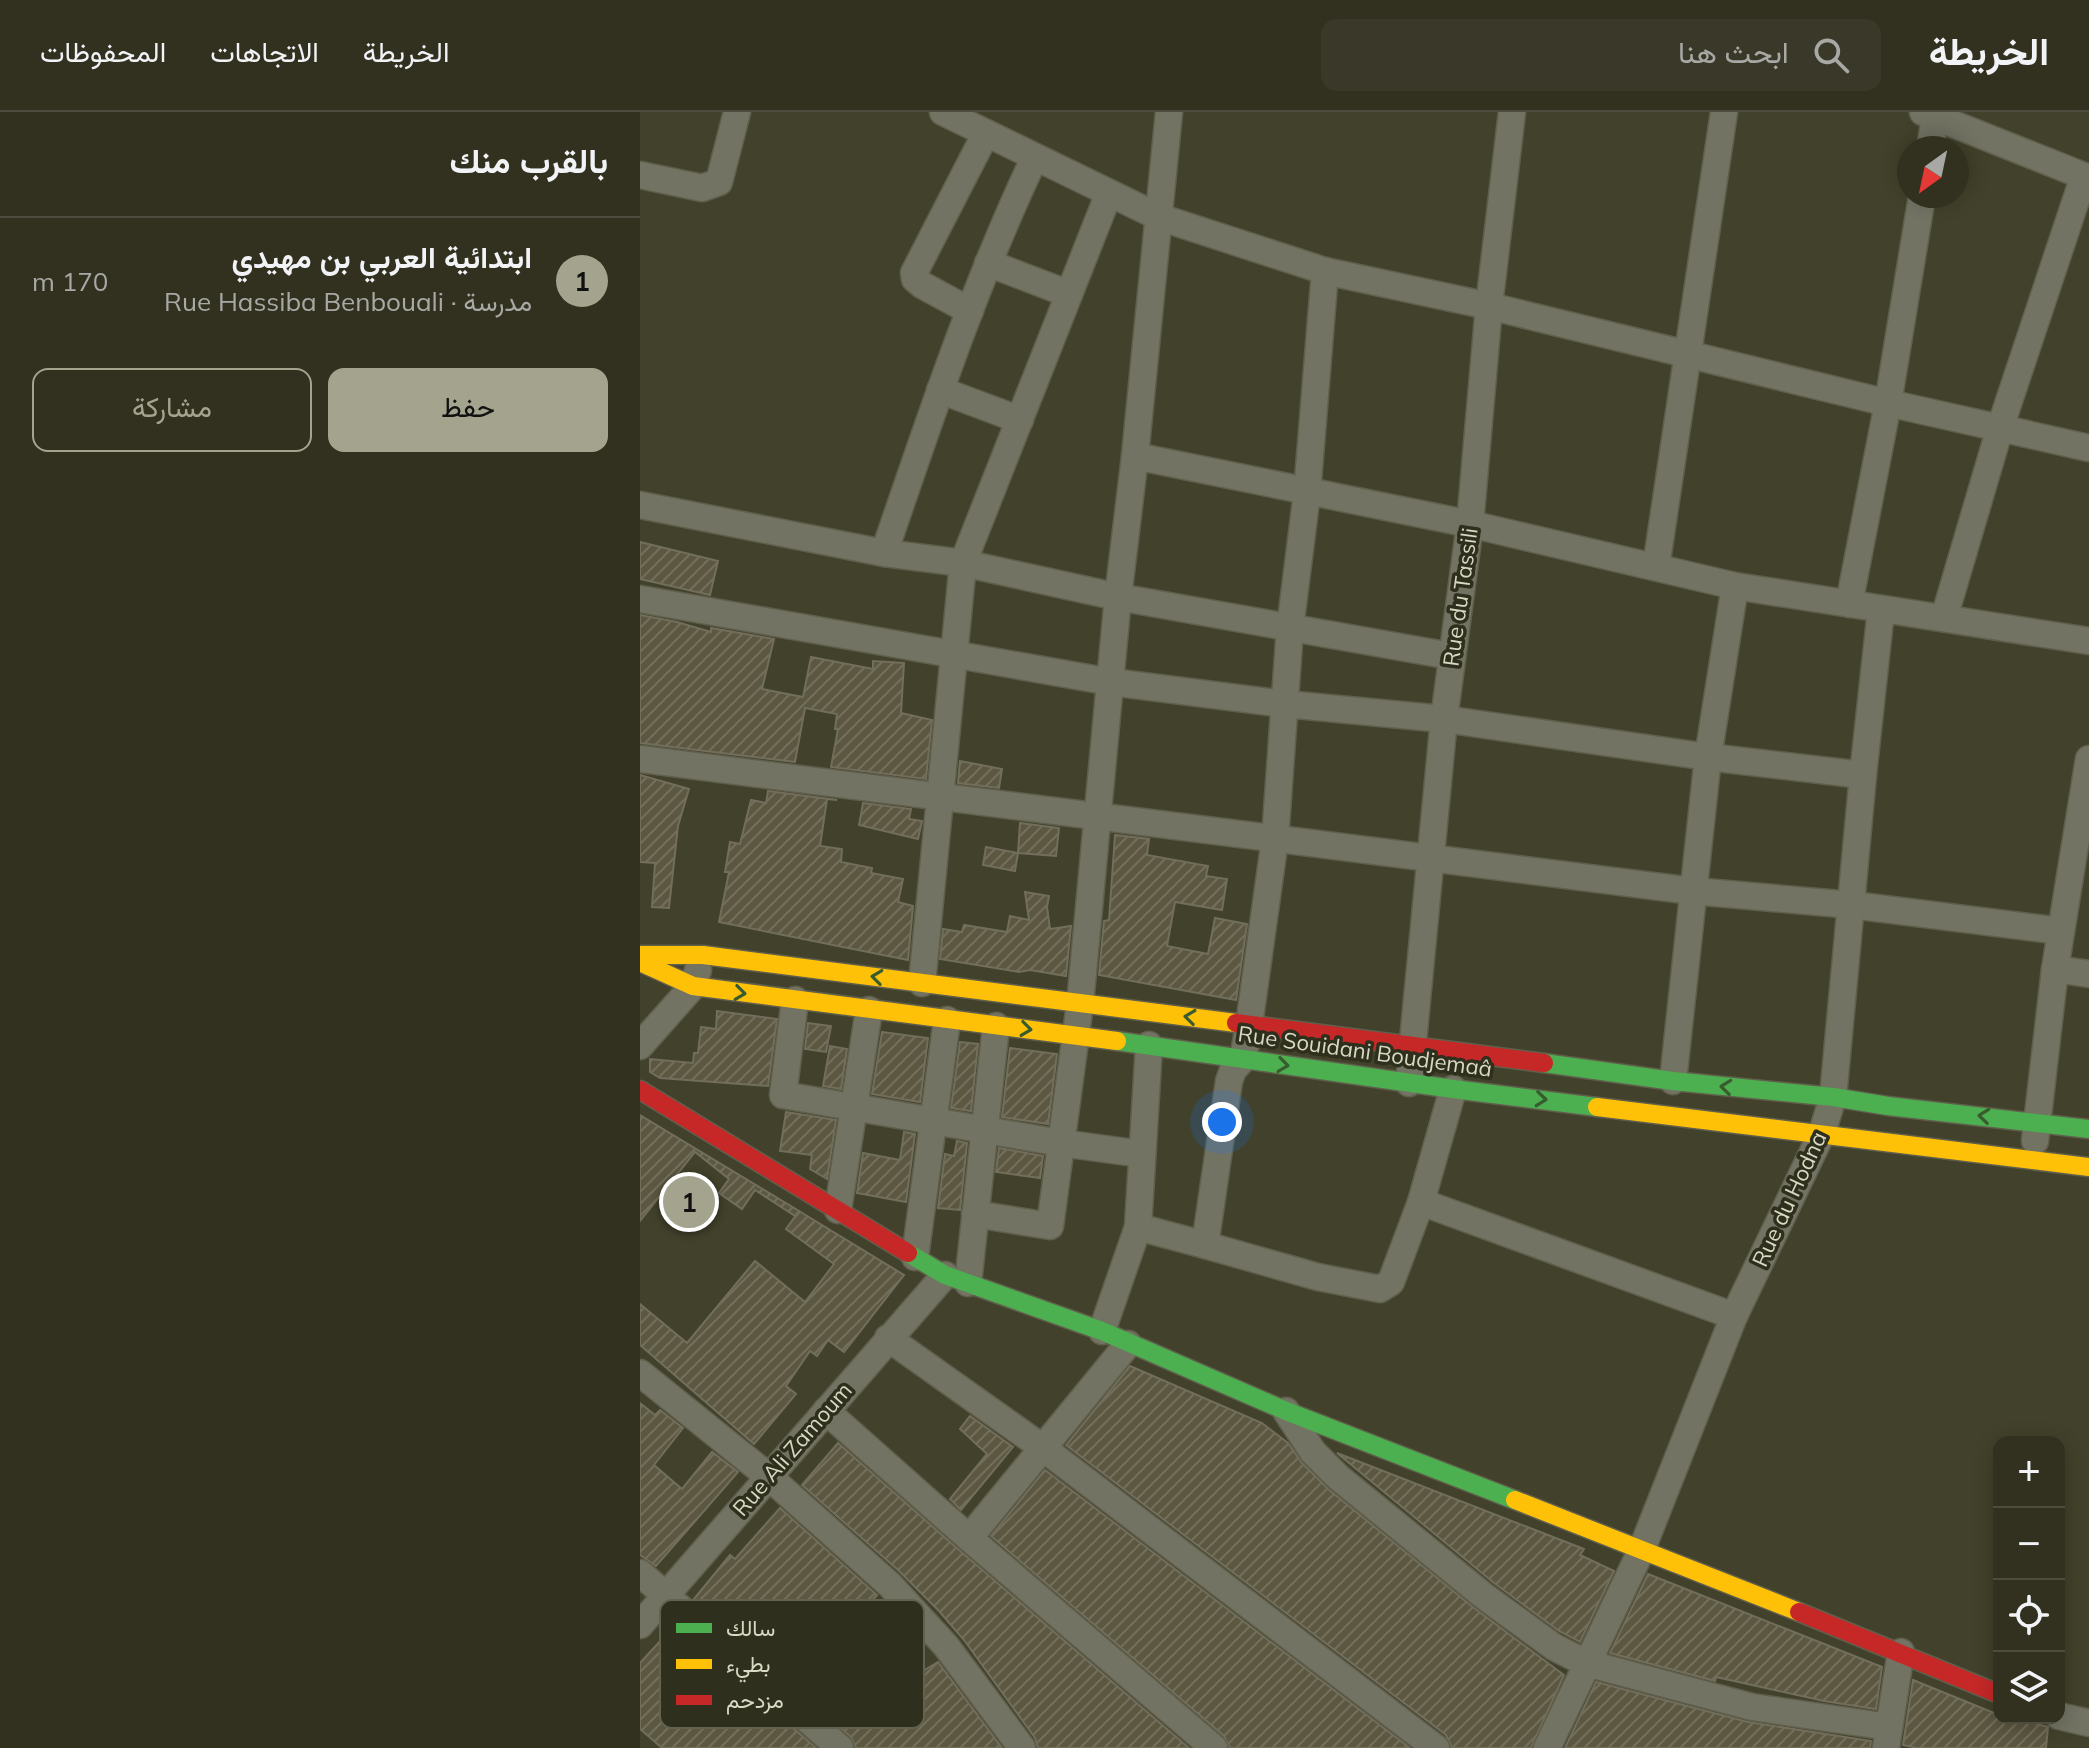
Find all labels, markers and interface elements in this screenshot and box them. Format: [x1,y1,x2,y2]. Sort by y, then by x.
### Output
search box [1321,19,1881,91]
text: الخريطة [1929,27,2049,75]
text: ابحث هنا [1678,33,1789,71]
icon: search [1809,33,1853,77]
text: المحفوظات [40,34,166,69]
text: الاتجاهات [210,34,319,69]
text: الخريطة [363,34,449,69]
north arrow [1897,136,1969,208]
text: بالقرب منك [449,139,608,182]
text: ابتدائية العربي بن مهيدي [231,238,532,276]
text: 170 m [32,265,108,298]
text: 1 [574,265,590,298]
text: مدرسة · Rue Hassiba Benbouali [164,285,532,318]
button: مشاركة [32,368,312,452]
button: حفظ [328,368,608,452]
street label: Rue du Tassili [1436,526,1484,668]
one-way arrow [870,969,884,986]
one-way arrow [734,984,747,1001]
one-way arrow [1183,1009,1197,1026]
street label: Rue Souidani Boudjemaâ [1236,1019,1494,1083]
one-way arrow [1020,1021,1033,1038]
one-way arrow [1277,1056,1290,1073]
one-way arrow [1719,1078,1732,1095]
one-way arrow [1535,1091,1548,1108]
your location [1202,1102,1242,1142]
one-way arrow [1977,1108,1990,1125]
street label: Rue du Hodna [1745,1127,1833,1271]
pin: 1 [663,1172,715,1232]
street label: Rue Ali Zamoum [726,1376,858,1522]
map controls [1993,1436,2065,1724]
button: + [1993,1436,2065,1508]
button: − [1993,1508,2065,1580]
button: locate [1993,1580,2065,1652]
legend [660,1600,924,1728]
text: سالك [726,1614,775,1642]
text: بطيء [726,1650,771,1683]
button: layers [1993,1652,2065,1724]
text: مزدحم [726,1686,784,1715]

